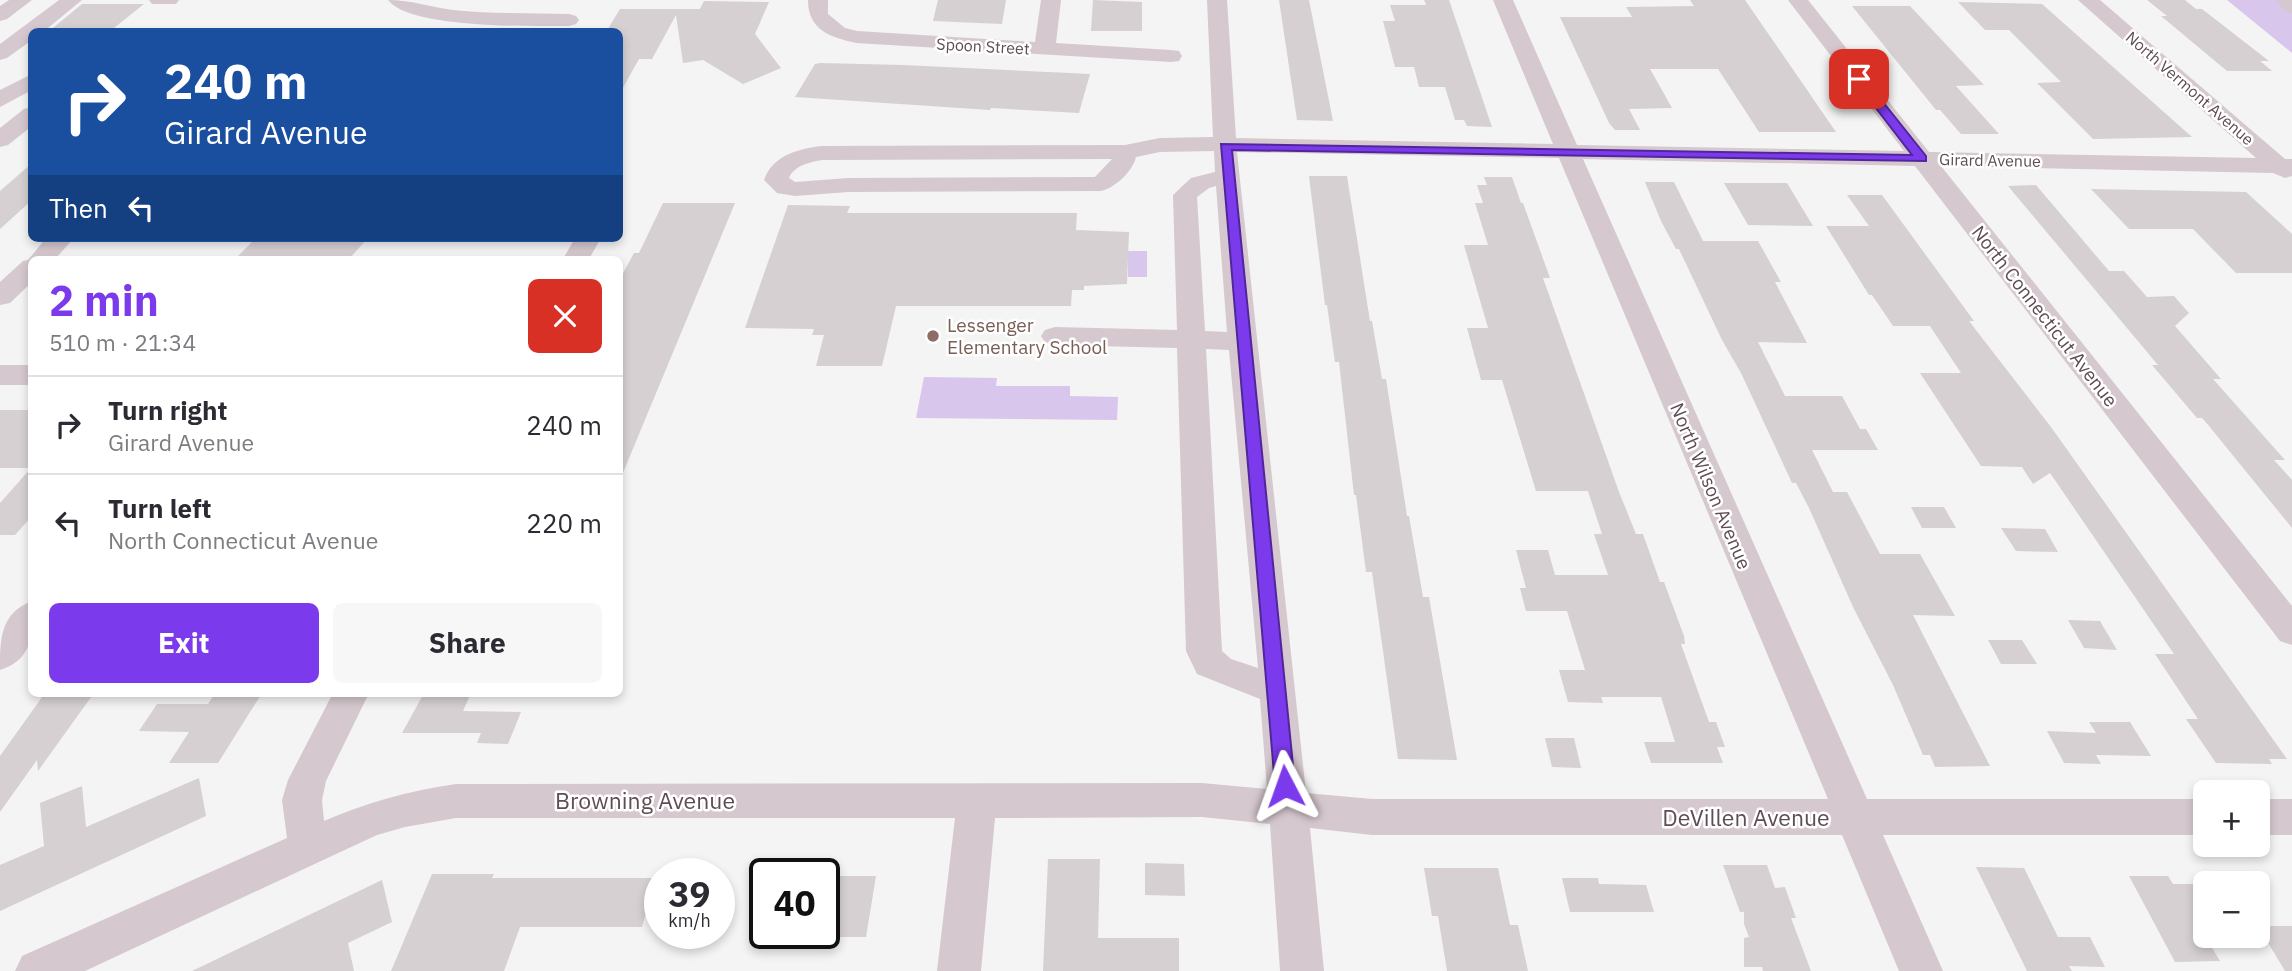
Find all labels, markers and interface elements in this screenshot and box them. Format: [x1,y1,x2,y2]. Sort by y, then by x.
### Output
street label: North Vermont Avenue [2122,27,2258,149]
street label: Spoon Street [936,34,1030,58]
text: 240 m [164,49,308,112]
pin [1829,49,1889,109]
icon: right [49,56,140,147]
icon: arrive [1840,60,1878,98]
text: Girard Avenue [164,111,367,153]
street label: Girard Avenue [1939,149,2041,171]
icon: left [122,189,160,227]
text: Then [49,191,108,225]
street label: North Connecticut Avenue [1967,221,2123,411]
text: 2 min [49,273,159,328]
button: close [528,279,602,353]
place label: Lessenger Elementary School [947,313,1107,359]
text: 510 m · 21:34 [49,327,196,357]
marker: Lessenger Elementary School [925,328,941,344]
text: Turn right [108,393,227,427]
street label: North Wilson Avenue [1665,399,1757,573]
icon: right [49,406,87,444]
text: 240 m [526,408,602,442]
text: Girard Avenue [108,427,254,457]
text: Turn left [108,491,211,525]
icon: left [49,504,87,542]
text: 220 m [526,506,602,540]
text: North Connecticut Avenue [108,525,378,555]
button: Exit [49,603,319,683]
button: Share [333,603,602,683]
position arrow [1248,749,1322,823]
map controls [2193,780,2270,948]
button: + [2193,780,2270,857]
street label: Browning Avenue [555,785,735,815]
street label: DeVillen Avenue [1662,802,1830,832]
speed limit sign: 40 [749,858,840,949]
text: 39 [668,871,711,917]
button: − [2193,871,2270,948]
text: km/h [668,909,711,932]

